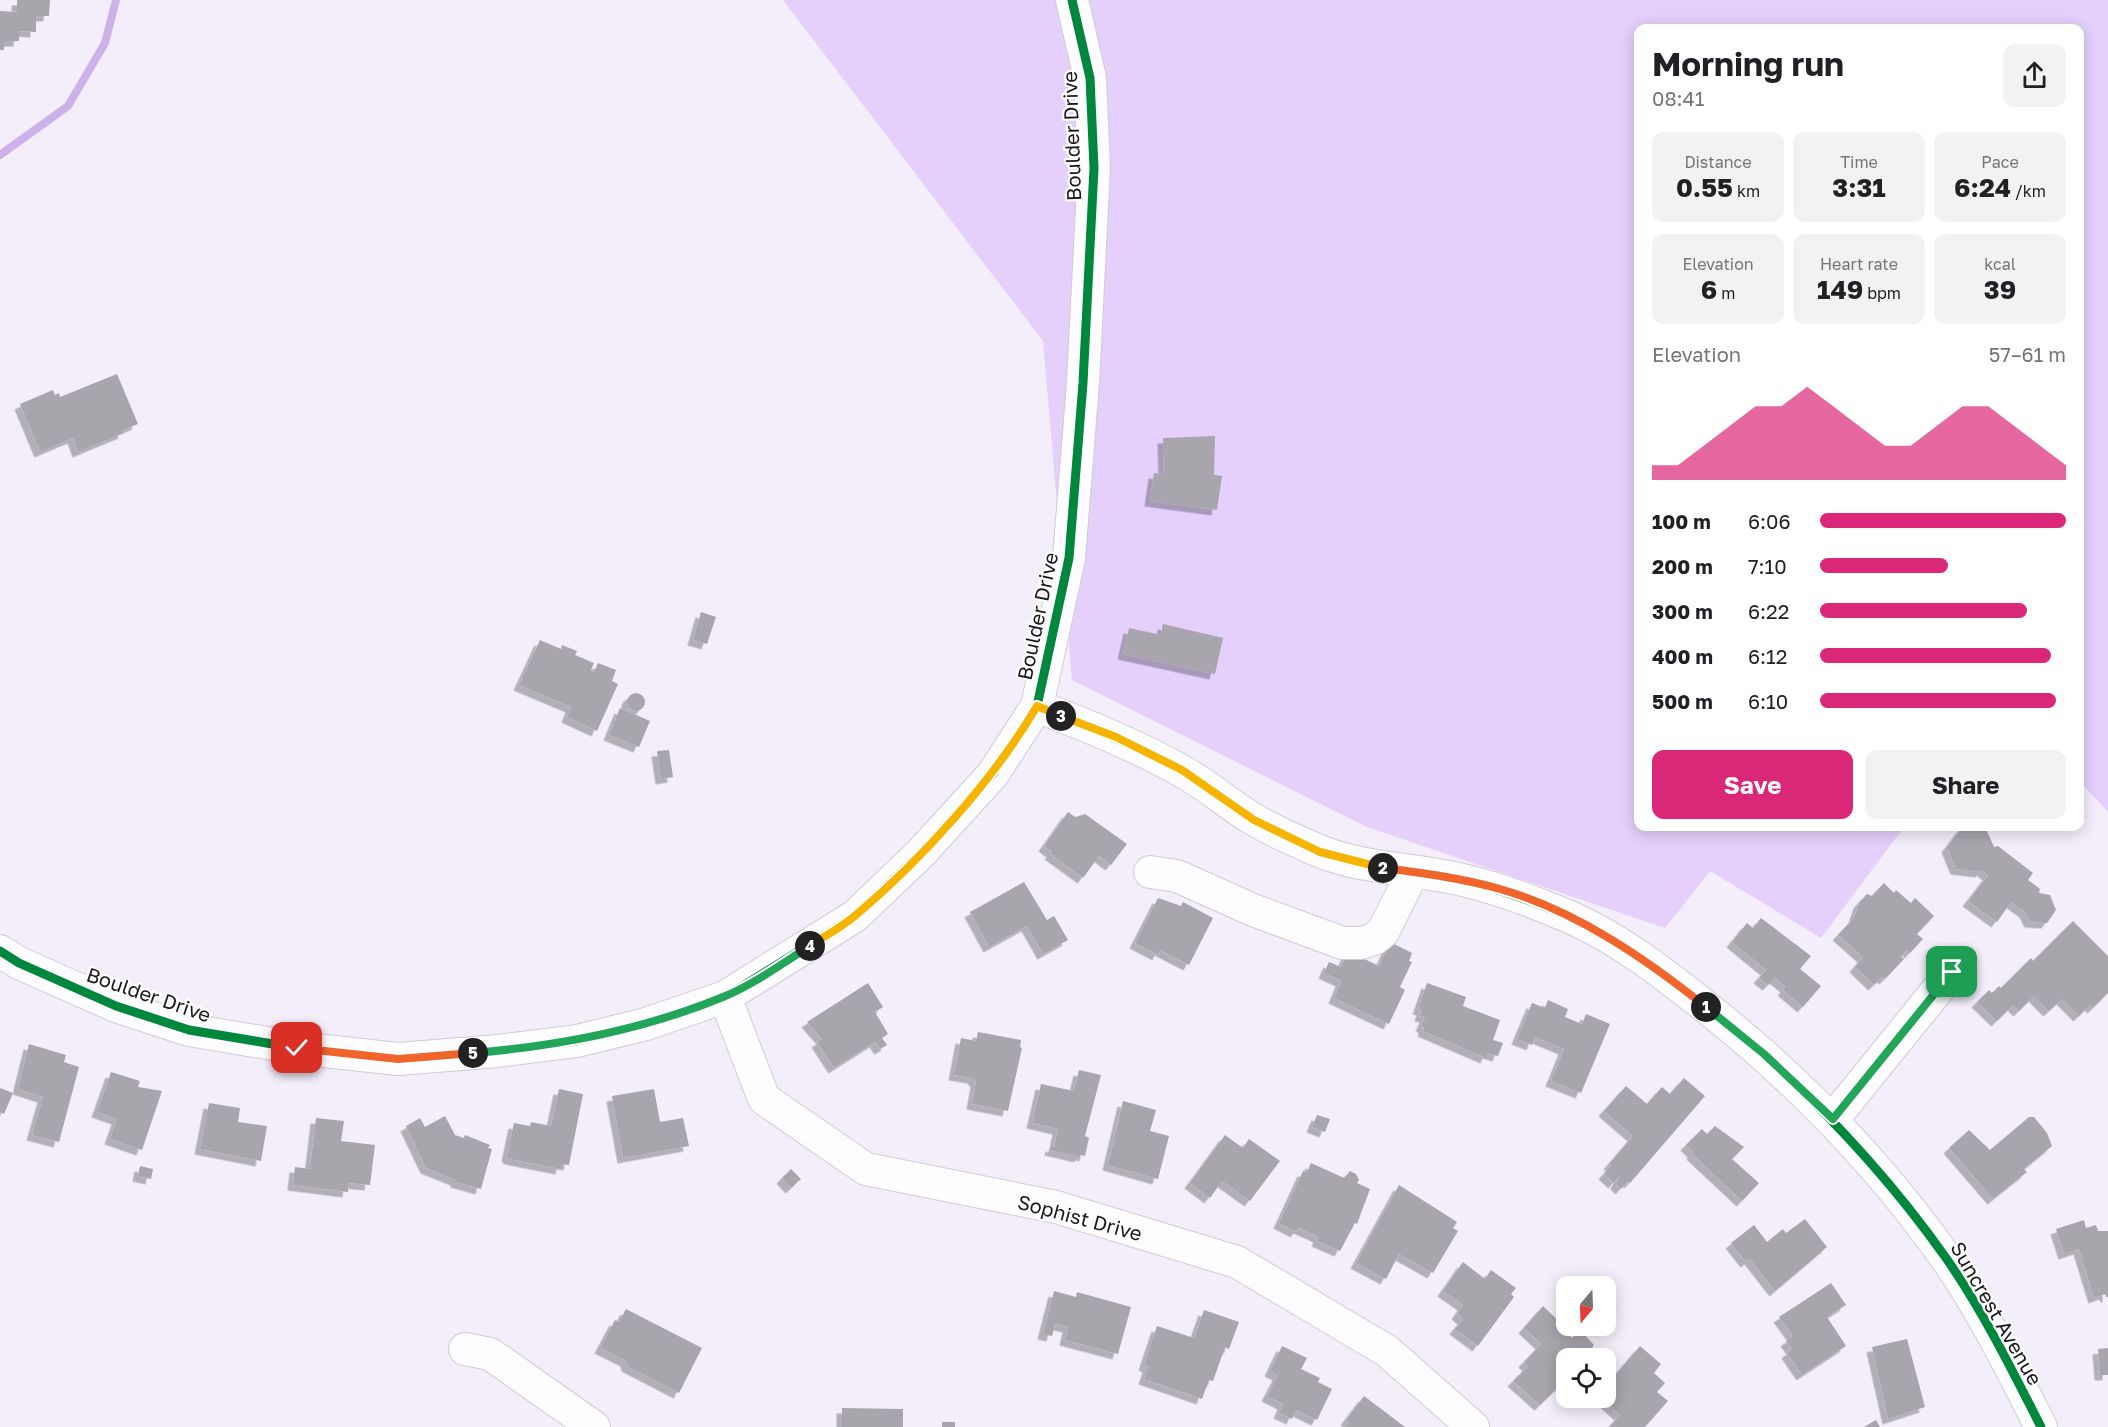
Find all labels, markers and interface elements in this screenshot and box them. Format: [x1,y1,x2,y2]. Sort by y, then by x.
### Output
text: Morning run [1652,44,1844,83]
button: share [2003,44,2066,107]
street label: Boulder Drive [1057,71,1085,201]
text: 08:41 [1652,86,1705,110]
text: Distance [1684,152,1752,172]
text: Time [1840,152,1878,172]
text: Pace [1981,152,2019,172]
text: 0.55 [1676,172,1733,203]
text: 3:31 [1832,172,1886,203]
text: 6:24 [1954,172,2011,203]
text: km [1733,181,1760,201]
text: /km [2011,181,2046,201]
text: Elevation [1682,254,1754,274]
text: Heart rate [1820,254,1898,274]
text: kcal [1984,254,2016,274]
text: 6 [1701,274,1717,305]
text: 149 [1817,274,1863,305]
text: 39 [1984,274,2016,305]
text: m [1717,283,1735,303]
text: bpm [1863,283,1901,303]
text: Elevation [1652,342,1741,366]
text: 57–61 m [1989,342,2066,366]
text: 100 m [1652,509,1711,533]
text: 6:06 [1748,509,1791,533]
street label: Boulder Drive [1012,550,1062,682]
text: 200 m [1652,554,1713,578]
text: 7:10 [1748,554,1787,578]
text: 300 m [1652,599,1713,623]
text: 6:22 [1748,599,1789,623]
text: 400 m [1652,644,1713,668]
text: 6:12 [1748,644,1787,668]
text: 500 m [1652,689,1713,713]
text: 6:10 [1748,689,1788,713]
pin: 3 [1046,701,1076,731]
text: 3 [1056,706,1066,726]
button: Save [1652,750,1853,819]
button: Share [1865,750,2066,819]
pin: 2 [1368,853,1398,883]
text: 2 [1378,858,1388,878]
pin: 4 [795,931,825,961]
text: 4 [805,936,815,956]
pin [1926,946,1977,997]
icon: arrive [1935,955,1968,988]
street label: Boulder Drive [84,961,214,1027]
pin: 1 [1691,992,1721,1022]
text: 1 [1702,997,1710,1017]
pin [271,1022,322,1073]
icon: check [280,1031,313,1064]
pin: 5 [458,1038,488,1068]
text: 5 [468,1043,478,1063]
street label: Sophist Drive [1015,1189,1145,1245]
street label: Suncrest Avenue [1946,1237,2048,1389]
north arrow [1556,1276,1616,1336]
map controls [1556,1276,1616,1408]
button: locate [1556,1348,1616,1408]

